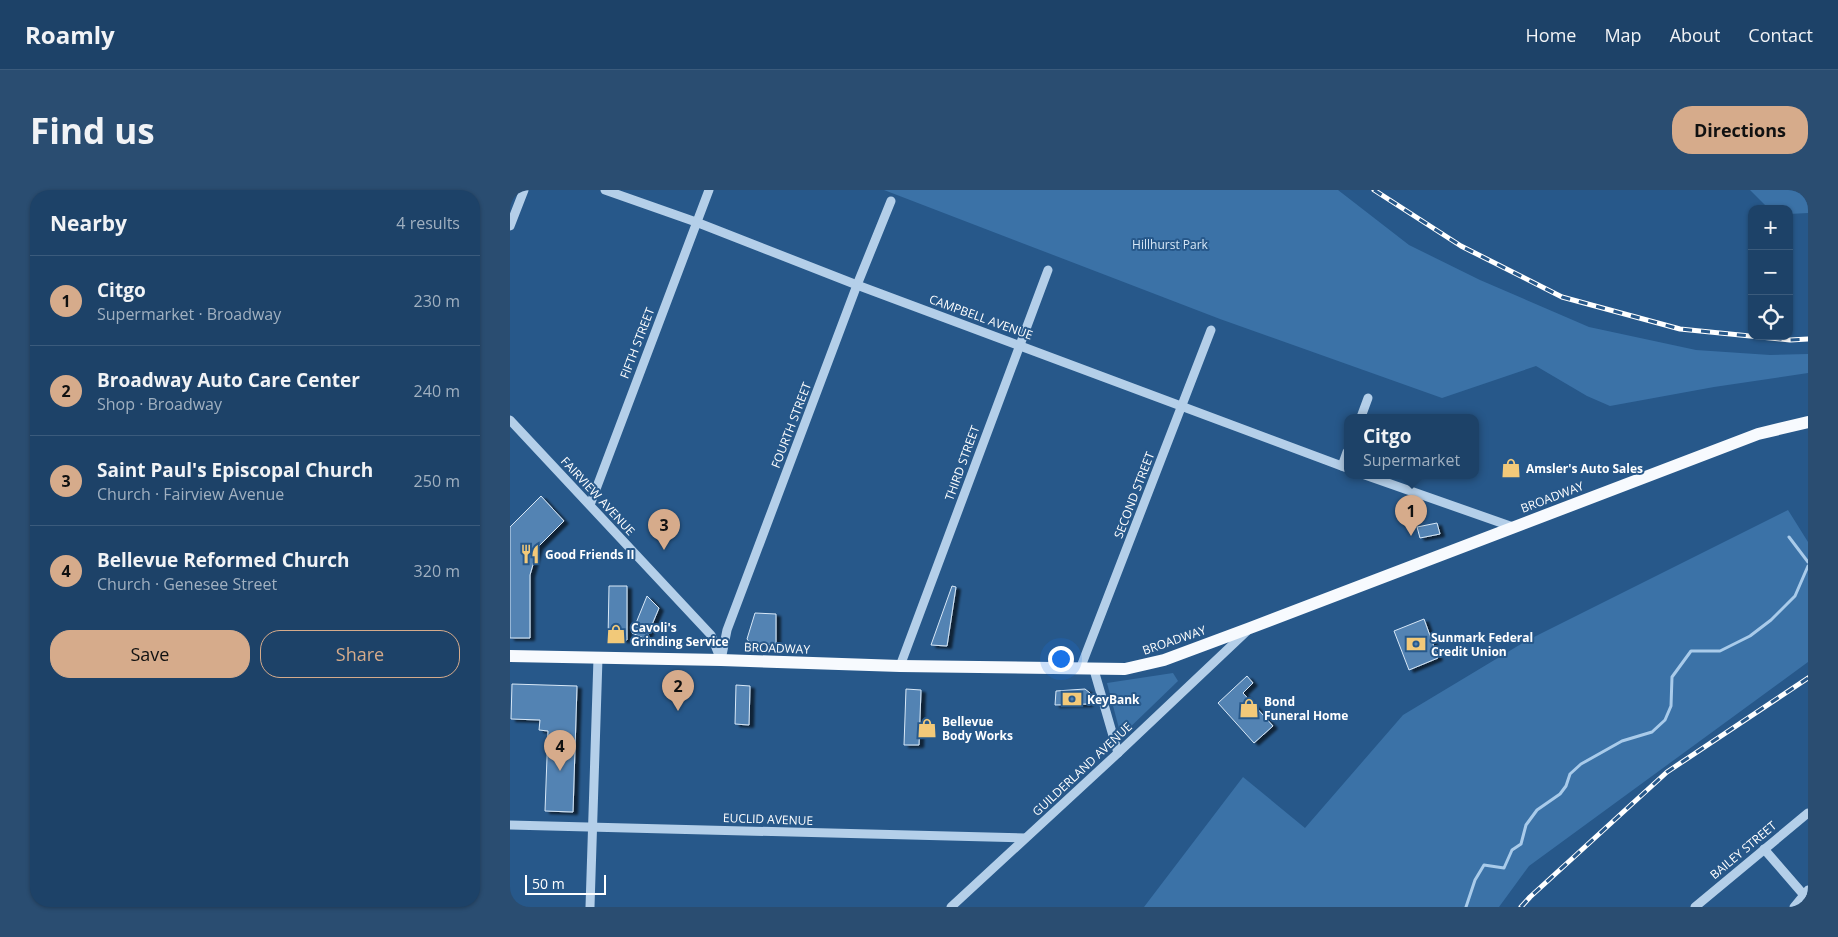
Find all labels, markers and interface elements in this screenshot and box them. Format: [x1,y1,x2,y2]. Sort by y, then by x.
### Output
text: Roamly [25,18,115,51]
text: Home [1526,23,1576,47]
text: Map [1604,23,1642,47]
text: About [1670,23,1720,47]
text: Contact [1748,23,1813,47]
button: Directions [1672,106,1808,154]
text: Find us [30,107,155,154]
map controls [1748,205,1793,340]
button: + [1748,205,1793,250]
text: Nearby [50,209,127,237]
text: 4 results [396,212,460,234]
park label: Hillhurst Park [1132,236,1209,253]
button: − [1748,250,1793,295]
text: Citgo [97,277,146,303]
text: 1 [61,290,71,312]
text: 230 m [414,290,460,312]
street label: CAMPBELL AVENUE [927,290,1035,344]
button: locate [1748,295,1793,340]
text: Supermarket · Broadway [97,303,281,325]
street label: FIFTH STREET [616,305,658,381]
text: Broadway Auto Care Center [97,367,360,393]
street label: FOURTH STREET [767,379,815,470]
text: 2 [61,380,71,402]
text: 240 m [414,380,460,402]
text: Shop · Broadway [97,393,222,415]
popup [1344,414,1479,479]
street label: THIRD STREET [941,423,984,503]
text: Citgo [1363,423,1412,449]
street label: SECOND STREET [1110,449,1158,541]
text: Supermarket [1363,449,1460,471]
street label: FAIRVIEW AVENUE [557,453,639,539]
text: Saint Paul's Episcopal Church [97,457,373,483]
shop icon: Amsler's Auto Sales [1500,457,1522,479]
place label: Amsler's Auto Sales [1526,460,1643,477]
text: 3 [61,470,71,492]
text: 250 m [414,470,460,492]
street label: BROADWAY [1518,477,1586,517]
text: Church · Fairview Avenue [97,483,284,505]
pin: 1 [1395,495,1427,536]
pin: 3 [648,509,680,550]
restaurant icon: Good Friends II [519,543,541,565]
place label: Good Friends II [545,546,635,563]
text: Bellevue Reformed Church [97,547,350,573]
text: 4 [61,560,71,582]
text: 320 m [414,560,460,582]
text: Church · Genesee Street [97,573,277,595]
place label: Cavoli's Grinding Service [631,619,729,650]
street label: BROADWAY [1140,621,1208,659]
shop icon: Cavoli's Grinding Service [605,623,627,645]
place label: Sunmark Federal Credit Union [1431,629,1533,660]
button: Save [50,630,250,678]
button: Share [260,630,460,678]
bank icon: Sunmark Federal Credit Union [1405,633,1427,655]
street label: BROADWAY [744,638,811,658]
your location [1048,646,1074,672]
pin: 2 [662,670,694,711]
bank icon: KeyBank [1061,688,1083,710]
place label: KeyBank [1087,691,1140,708]
place label: Bond Funeral Home [1264,693,1348,724]
shop icon: Bond Funeral Home [1238,697,1260,719]
place label: Bellevue Body Works [942,713,1013,744]
shop icon: Bellevue Body Works [916,717,938,739]
street label: GUILDERLAND AVENUE [1028,718,1136,820]
pin: 4 [544,730,576,771]
street label: EUCLID AVENUE [723,809,813,829]
street label: BAILEY STREET [1706,817,1780,883]
scale bar [525,872,606,895]
text: 50 m [532,874,565,893]

